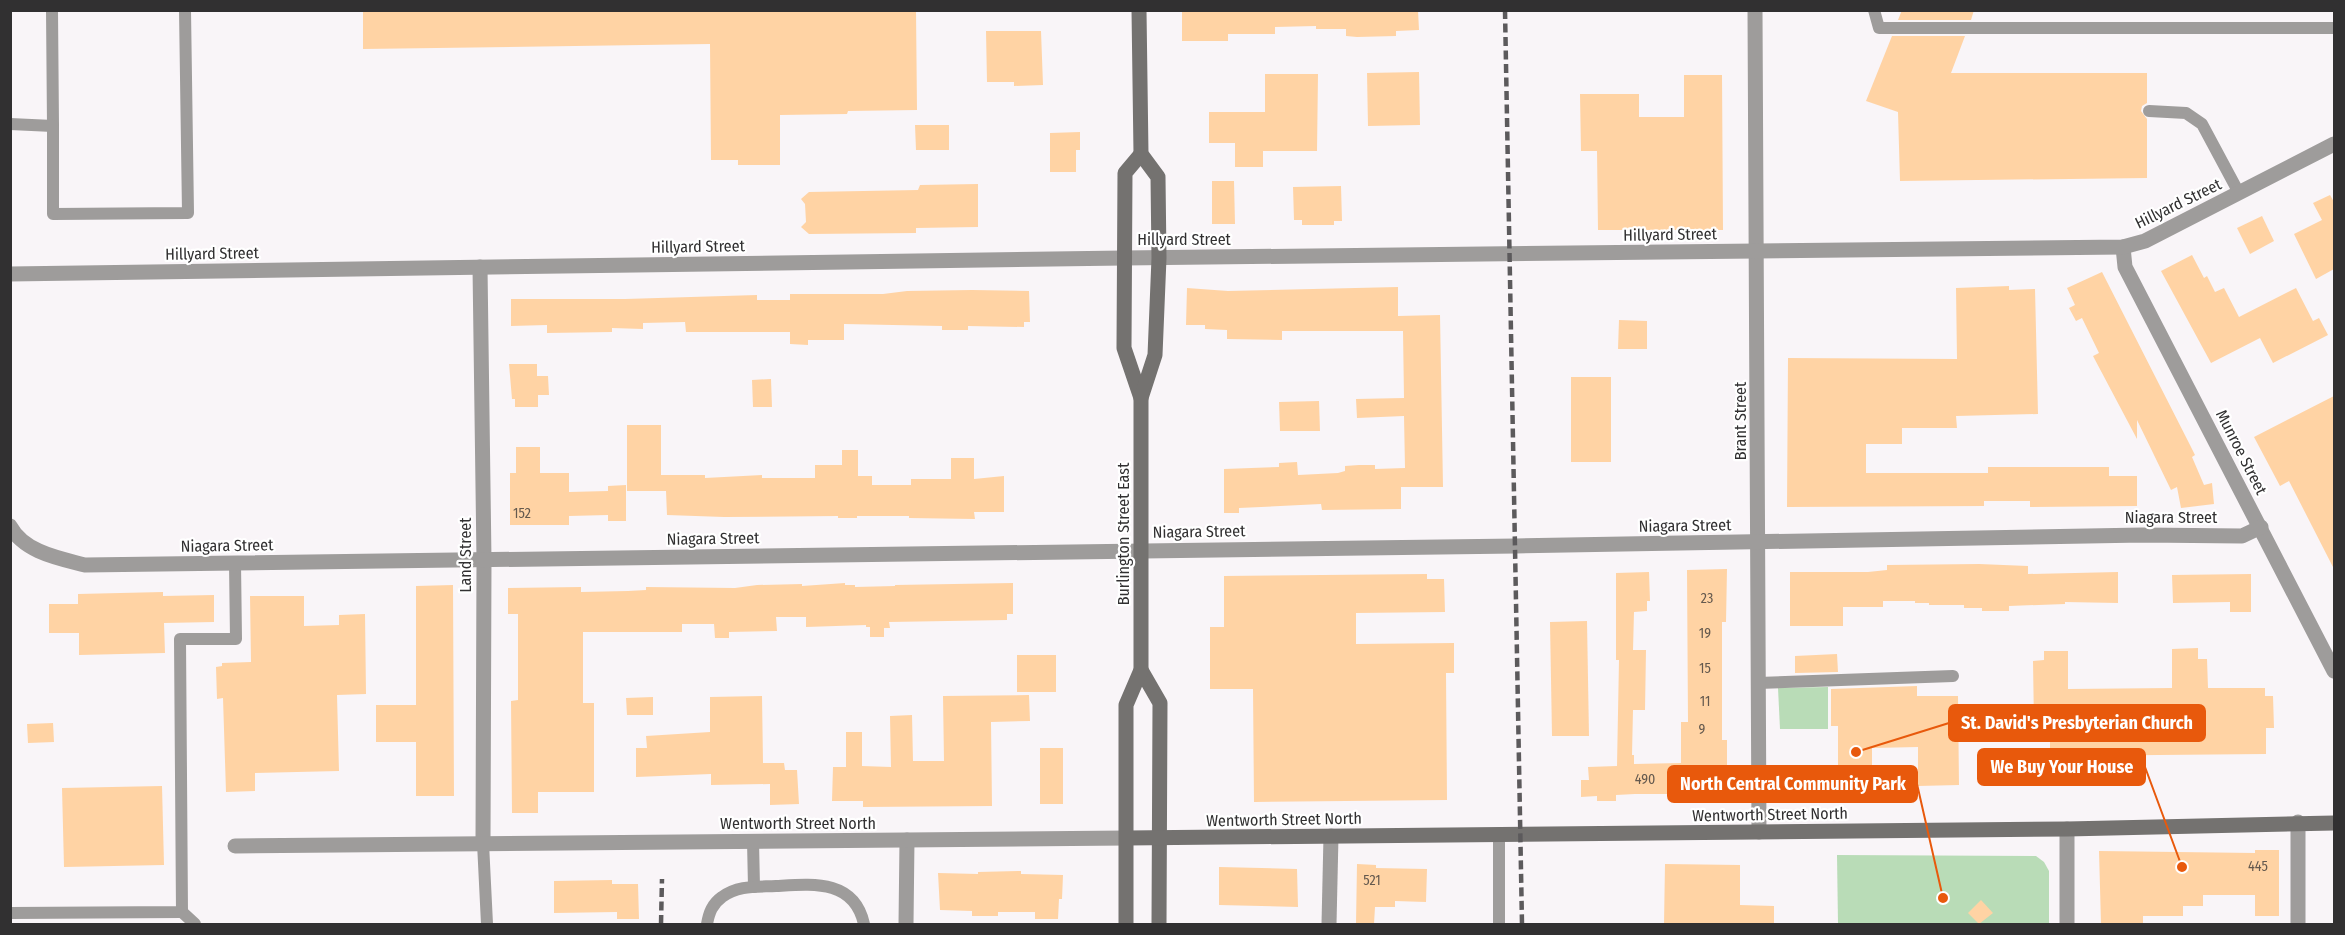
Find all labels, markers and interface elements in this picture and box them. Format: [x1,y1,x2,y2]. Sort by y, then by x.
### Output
street label: Hillyard Street [2132,174,2225,233]
street label: Hillyard Street [1623,224,1718,245]
street label: Hillyard Street [1137,230,1232,249]
street label: Hillyard Street [651,236,746,257]
street label: Hillyard Street [165,243,260,264]
street label: Brant Street [1731,381,1750,460]
street label: Munroe Street [2212,407,2271,499]
street label: Burlington Street East [1114,462,1133,605]
house number: 152 [513,505,531,522]
street label: Niagara Street [2125,508,2218,527]
street label: Niagara Street [1639,515,1732,536]
street label: Land Street [456,517,475,592]
street label: Niagara Street [1153,521,1246,542]
street label: Niagara Street [667,528,760,549]
street label: Niagara Street [181,535,274,556]
house number: 23 [1701,590,1713,607]
house number: 19 [1699,625,1711,642]
house number: 15 [1699,660,1711,677]
house number: 11 [1700,693,1710,710]
callout: St. David's Presbyterian Church [1949,705,2205,741]
text: St. David's Presbyterian Church [1961,712,2193,734]
house number: 9 [1699,721,1706,738]
callout: We Buy Your House [1978,749,2145,785]
text: We Buy Your House [1991,756,2133,778]
callout: North Central Community Park [1668,766,1917,802]
house number: 490 [1635,771,1655,788]
text: North Central Community Park [1680,773,1907,795]
street label: Wentworth Street North [1692,804,1848,825]
street label: Wentworth Street North [1206,809,1362,830]
street label: Wentworth Street North [720,814,876,833]
house number: 445 [2248,858,2268,875]
house number: 521 [1363,872,1381,889]

